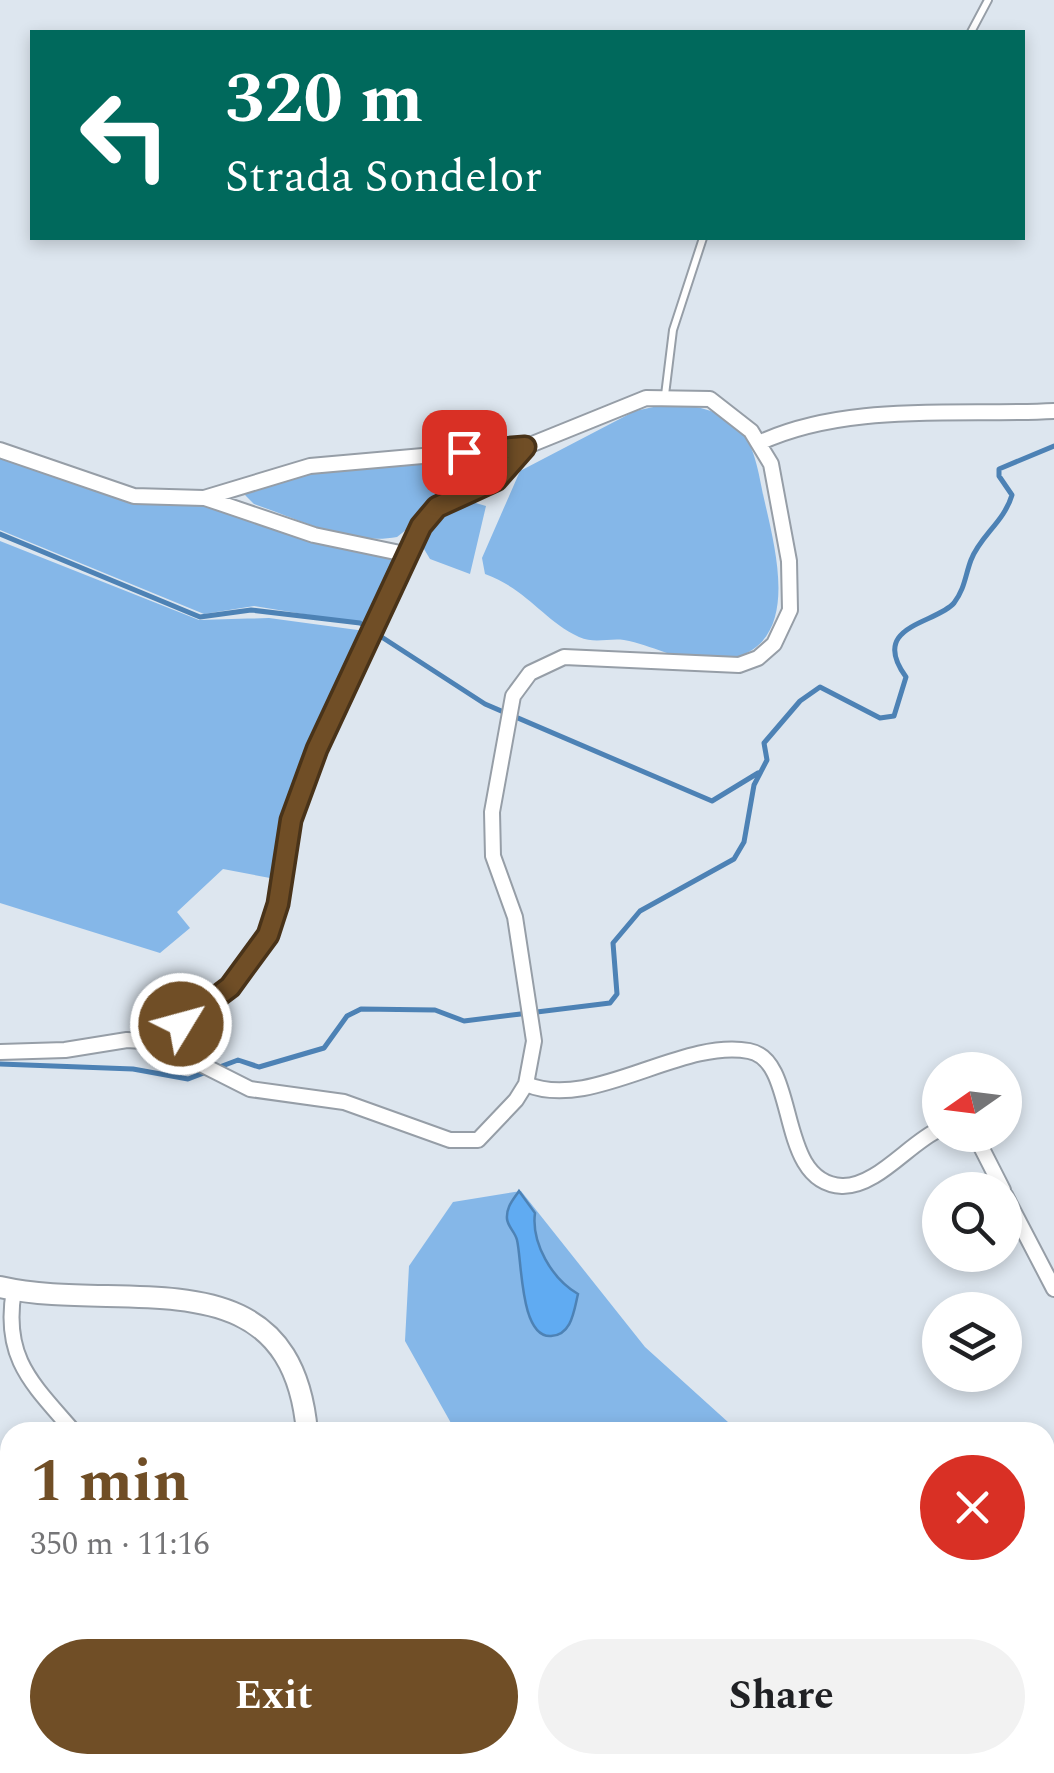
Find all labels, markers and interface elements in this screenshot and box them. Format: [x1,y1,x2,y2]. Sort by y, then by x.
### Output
text: 320 m [225,47,423,153]
icon: left [60,70,190,200]
text: Strada Sondelor [225,143,542,212]
pin [422,410,507,495]
icon: arrive [437,425,492,480]
position arrow [129,972,233,1076]
north arrow [922,1052,1022,1152]
map controls [922,1052,1022,1392]
button: search [922,1172,1022,1272]
button: layers [922,1292,1022,1392]
text: 1 min [30,1436,190,1528]
button: close [920,1455,1025,1560]
text: 350 m · 11:16 [30,1520,210,1569]
button: Exit [30,1639,518,1754]
button: Share [538,1639,1025,1754]

